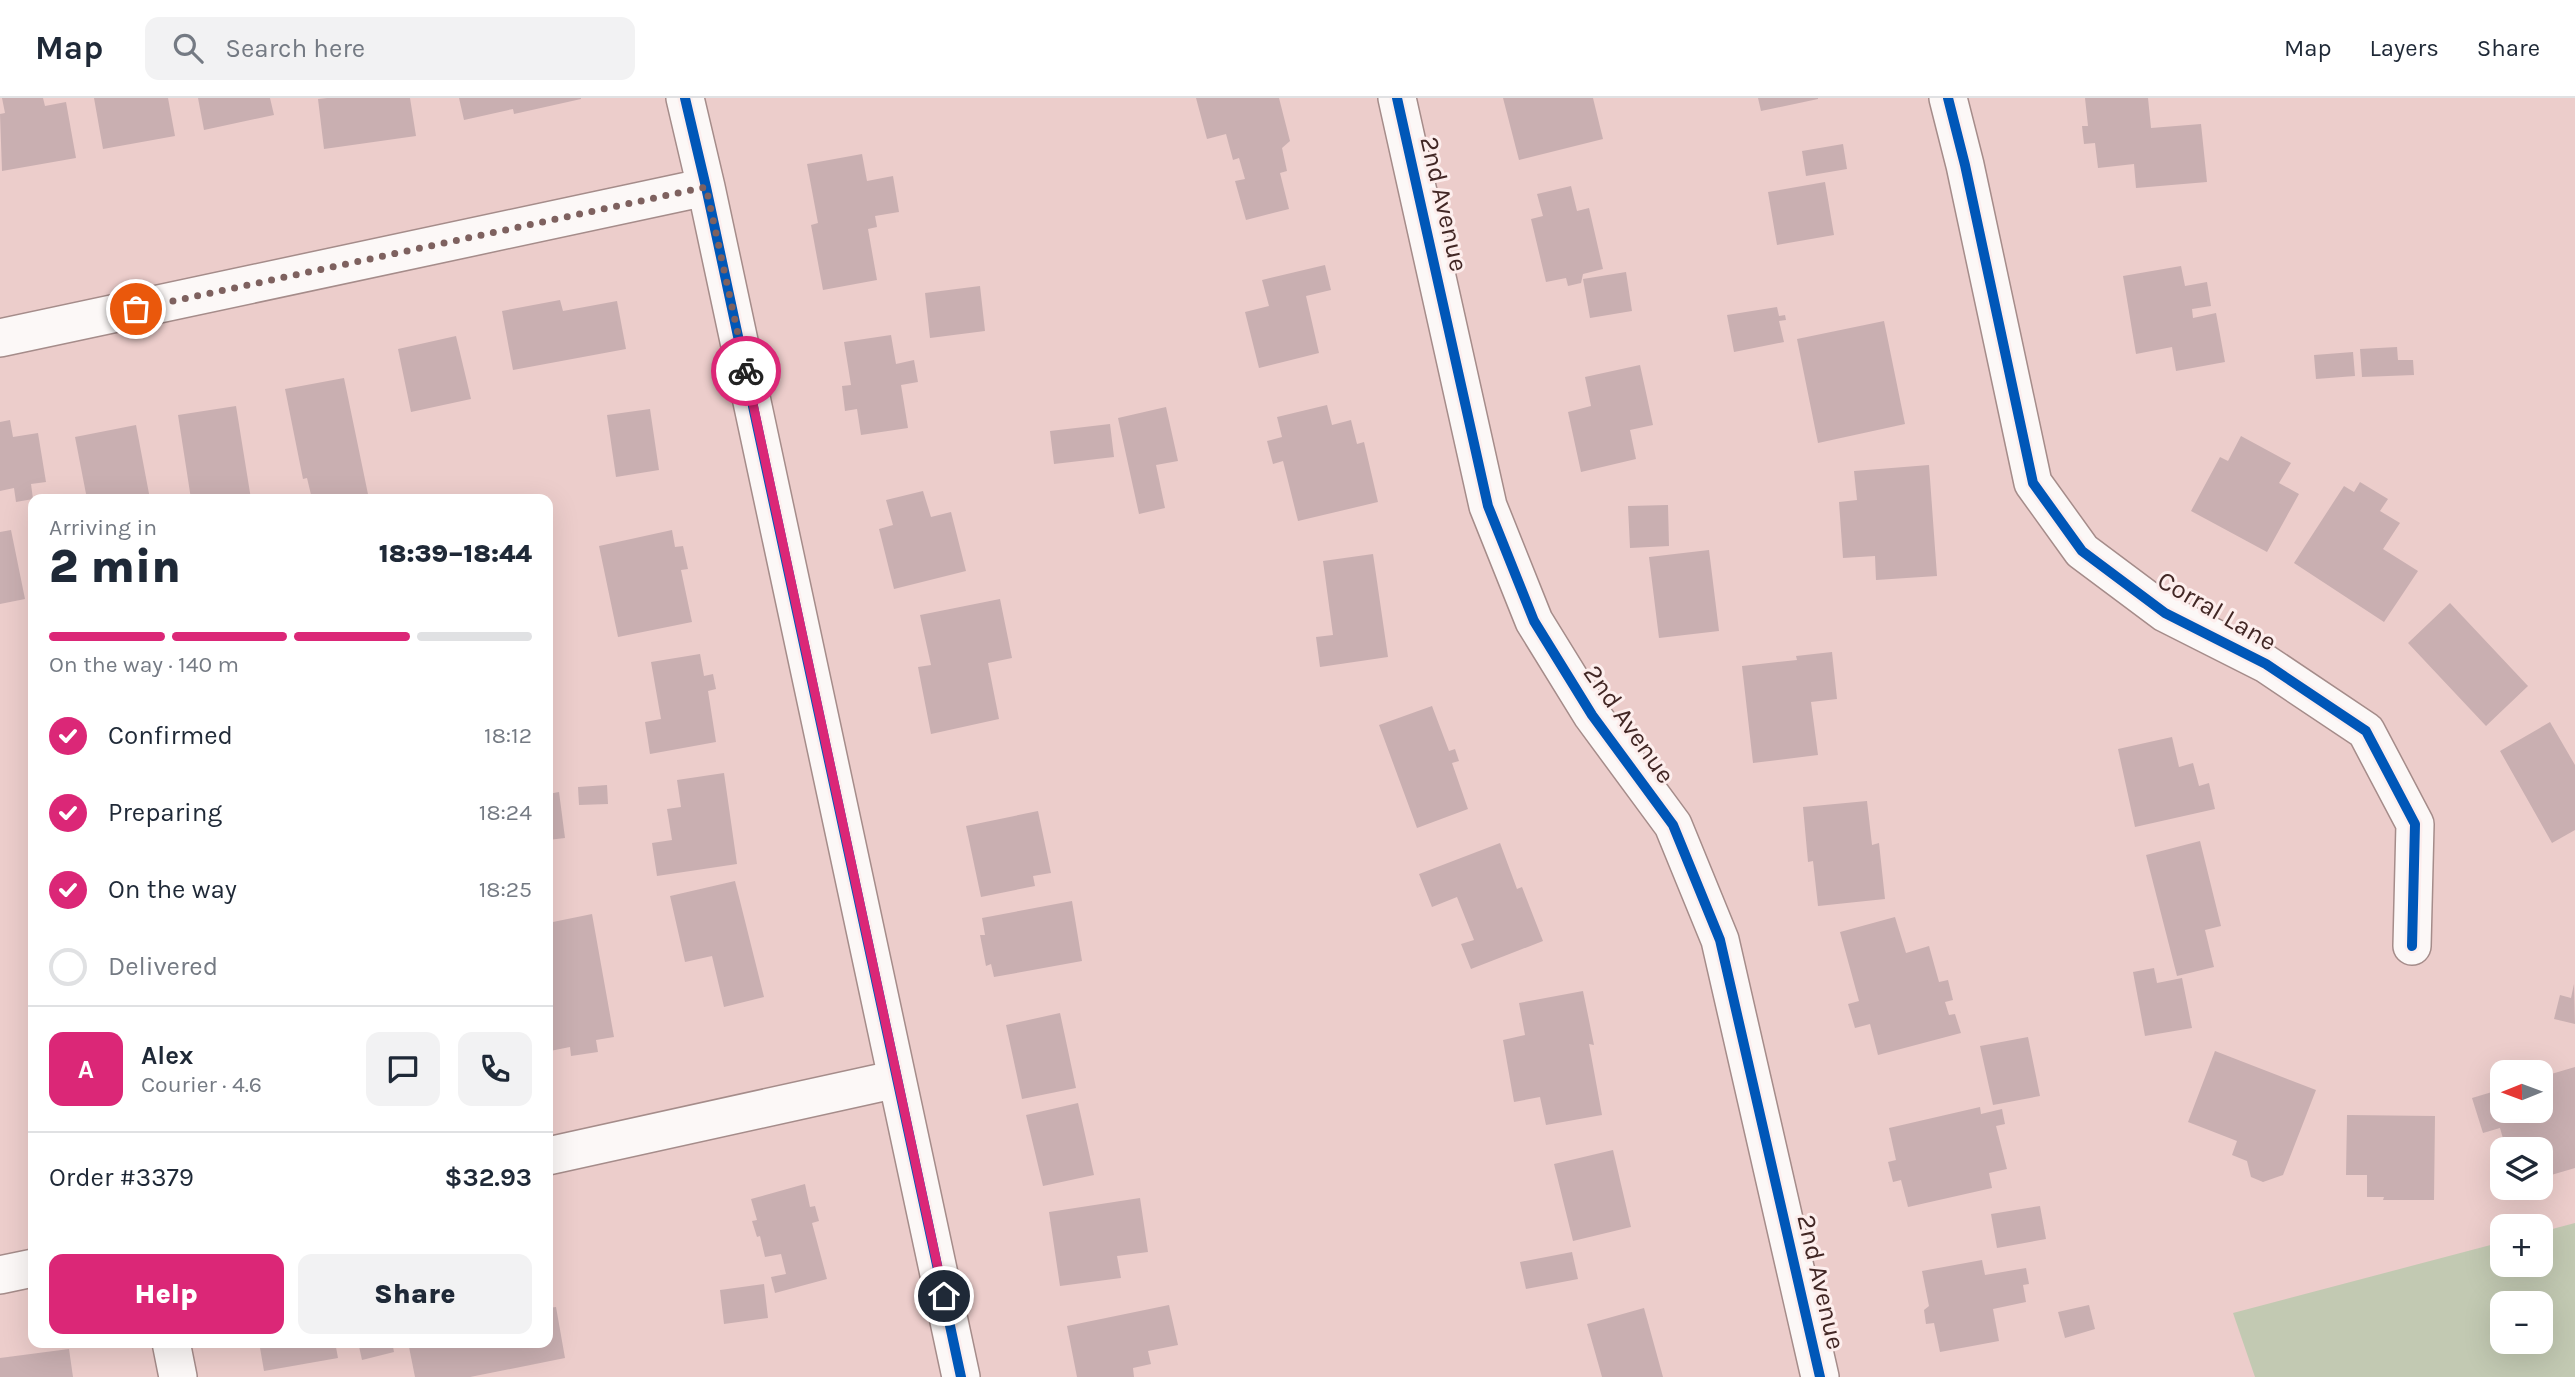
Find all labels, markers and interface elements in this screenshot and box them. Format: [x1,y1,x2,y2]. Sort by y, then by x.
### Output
search box [145,17,635,80]
text: Map [35,29,103,67]
icon: search [169,29,207,67]
text: Search here [225,33,365,64]
text: Map [2284,34,2332,62]
text: Layers [2370,34,2439,62]
text: Share [2477,34,2540,62]
street label: 2nd Avenue [1413,133,1475,275]
pin [106,279,166,339]
icon: bag [117,290,155,328]
courier [711,336,781,406]
icon: bike [727,352,765,390]
text: Arriving in [49,514,157,541]
text: 18:39–18:44 [379,538,532,569]
text: 2 min [49,540,181,594]
street label: Corral Lane [2152,565,2282,657]
text: On the way · 140 m [49,651,239,678]
street label: 2nd Avenue [1577,659,1681,789]
icon: check [49,717,87,755]
text: Confirmed [108,720,233,751]
text: 18:12 [484,722,532,749]
icon: check [49,794,87,832]
text: Preparing [108,797,222,828]
text: 18:24 [479,799,532,826]
icon: check [49,871,87,909]
text: On the way [108,874,237,905]
text: 18:25 [479,876,532,903]
text: Delivered [108,951,218,982]
button: chat [366,1032,440,1106]
button: phone [458,1032,532,1106]
text: Alex [141,1040,193,1071]
text: A [78,1054,94,1085]
north arrow [2490,1060,2553,1124]
map controls [2490,1060,2553,1354]
text: Courier · 4.6 [141,1071,262,1098]
button: layers [2490,1137,2553,1200]
text: Order #3379 [49,1162,194,1193]
text: $32.93 [445,1162,532,1193]
street label: 2nd Avenue [1790,1211,1852,1353]
button: + [2490,1214,2553,1277]
button: Help [49,1254,284,1334]
button: Share [298,1254,532,1334]
pin [914,1266,974,1326]
icon: home [925,1277,963,1315]
button: − [2490,1291,2553,1354]

